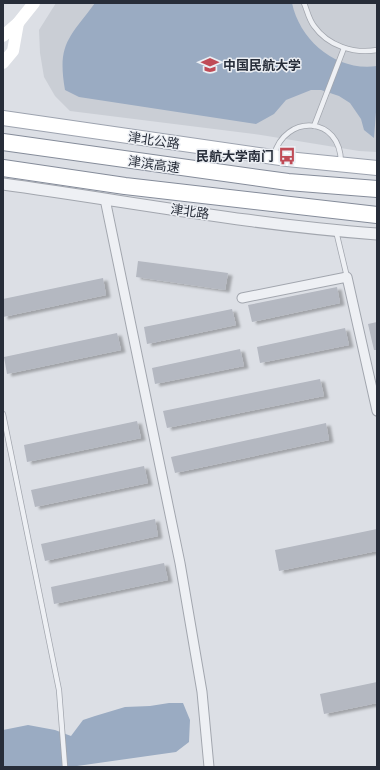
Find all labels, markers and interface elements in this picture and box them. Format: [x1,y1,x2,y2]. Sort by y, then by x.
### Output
school or university icon: 中国民航大学 [200,55,220,75]
place label: 中国民航大学 [223,57,301,74]
street label: 津北公路 [127,128,181,153]
bus stop icon: 民航大学南门 [277,146,297,166]
place label: 民航大学南门 [196,148,274,165]
street label: 津滨高速 [127,152,181,177]
street label: 津北路 [169,200,210,223]

